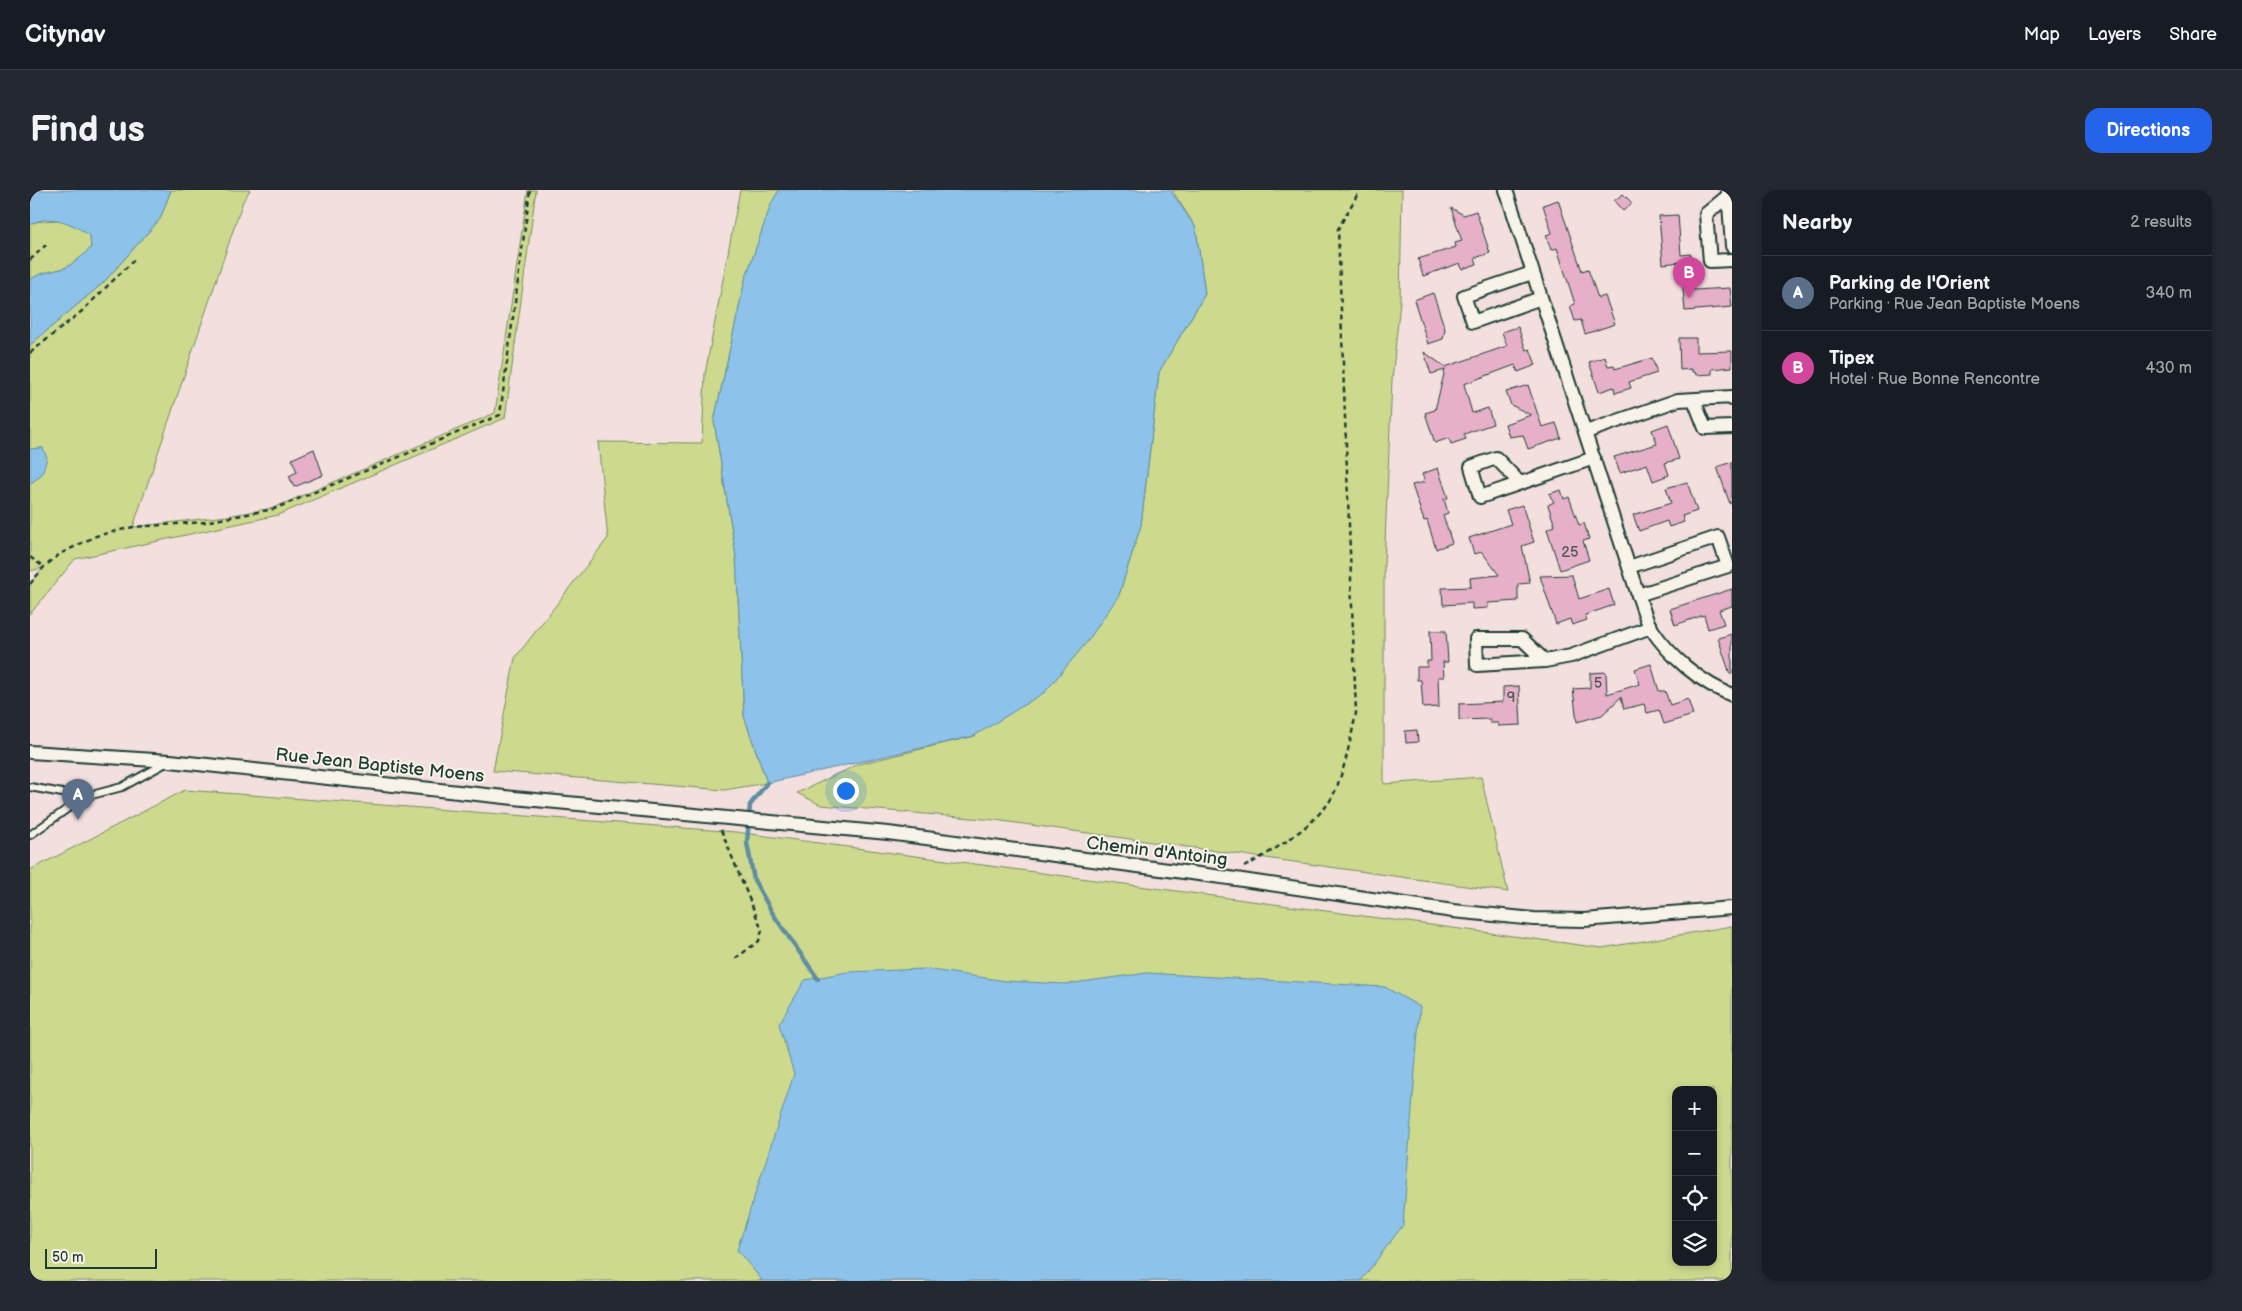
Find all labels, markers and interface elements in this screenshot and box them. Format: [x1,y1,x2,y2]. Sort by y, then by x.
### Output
text: Citynav [25,20,106,49]
text: Map [2024,24,2060,45]
text: Layers [2088,24,2141,45]
text: Share [2169,24,2217,45]
button: Directions [2085,108,2212,153]
text: Find us [30,109,145,152]
text: Nearby [1782,210,1852,235]
text: 2 results [2130,213,2192,232]
pin: B [1673,257,1705,298]
text: Parking de l'Orient [1829,272,1990,295]
text: A [1793,284,1803,303]
text: 340 m [2145,284,2192,303]
text: Parking · Rue Jean Baptiste Moens [1829,295,2080,314]
text: Tipex [1829,347,1874,370]
text: B [1792,359,1804,378]
text: 430 m [2145,359,2192,378]
text: Hotel · Rue Bonne Rencontre [1829,370,2040,389]
house number: 25 [1561,543,1579,562]
house number: 5 [1594,674,1602,693]
house number: 9 [1507,688,1515,707]
street label: Rue Jean Baptiste Moens [275,744,485,787]
your location [833,778,859,804]
pin: A [62,779,94,820]
street label: Chemin d'Antoing [1085,832,1229,871]
map controls [1672,1086,1717,1266]
button: + [1672,1086,1717,1131]
button: − [1672,1131,1717,1176]
button: locate [1672,1176,1717,1221]
button: layers [1672,1221,1717,1266]
scale bar [45,1246,158,1269]
text: 50 m [52,1249,84,1266]

